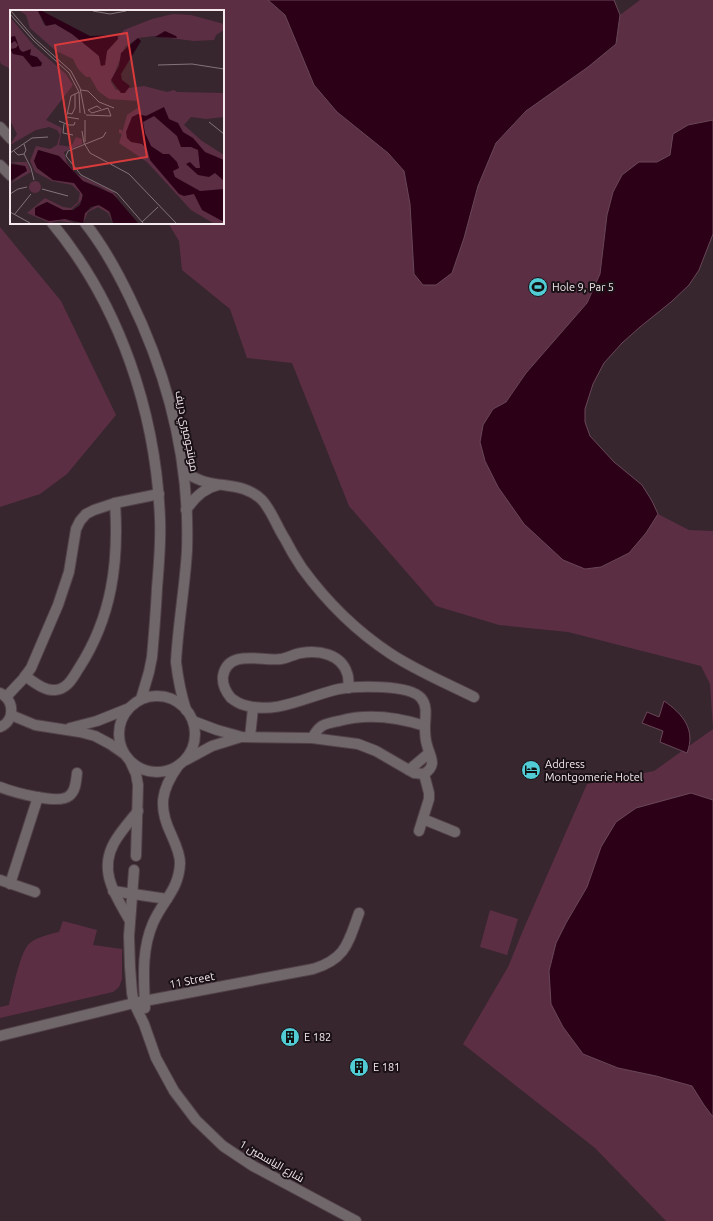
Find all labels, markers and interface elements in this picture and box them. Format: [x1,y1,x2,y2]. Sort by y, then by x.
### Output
inset map [10,10,224,224]
sports icon: Hole 9, Par 5 [527,276,549,298]
place label: Hole 9, Par 5 [552,281,614,293]
street label: مونتجوميري دريف [170,390,201,473]
place label: Address Montgomerie Hotel [545,758,643,783]
hotel icon: Address Montgomerie Hotel [520,759,542,781]
street label: 11 Street [168,970,216,990]
building icon: E 182 [279,1026,301,1048]
place label: E 182 [304,1031,331,1043]
building icon: E 181 [348,1056,370,1078]
place label: E 181 [373,1061,400,1073]
street label: شارع الياسمين 1 [237,1138,306,1186]

